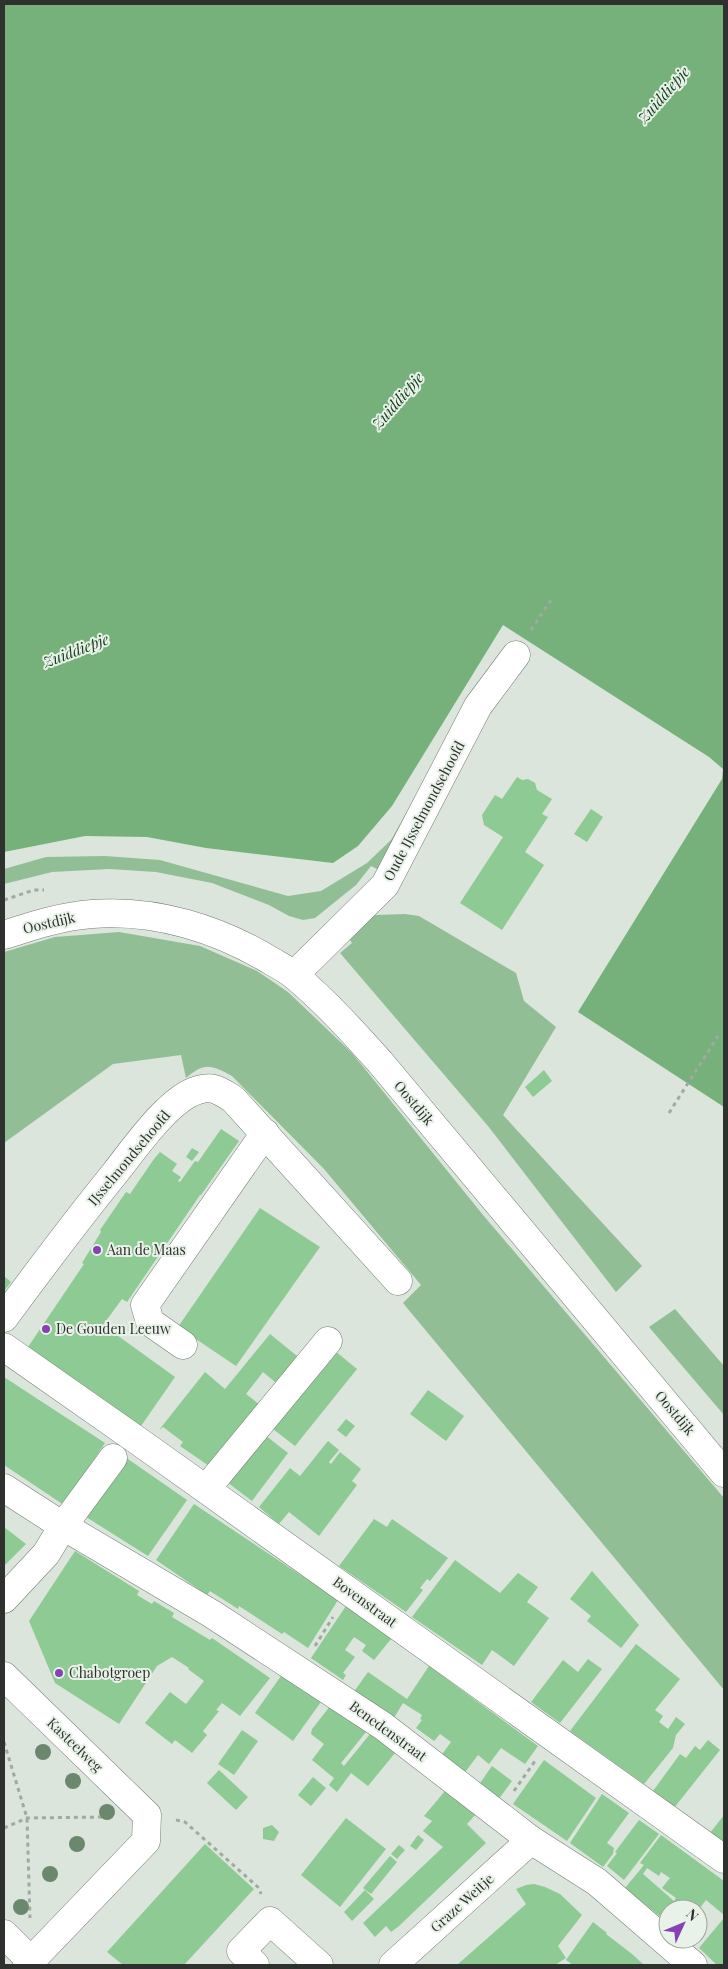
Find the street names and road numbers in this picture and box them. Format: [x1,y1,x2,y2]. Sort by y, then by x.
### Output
street label: Oude IJsselmondsehoofd [379,737,469,884]
street label: Oostdijk [21,907,77,938]
street label: Oostdijk [390,1076,439,1129]
street label: IJsselmondsehoofd [83,1106,174,1209]
street label: Oostdijk [651,1386,700,1439]
street label: Bovenstraat [329,1572,402,1632]
street label: Benedenstraat [346,1696,432,1766]
street label: Kasteelweg [43,1713,108,1776]
street label: Graze Weitje [426,1869,497,1936]

